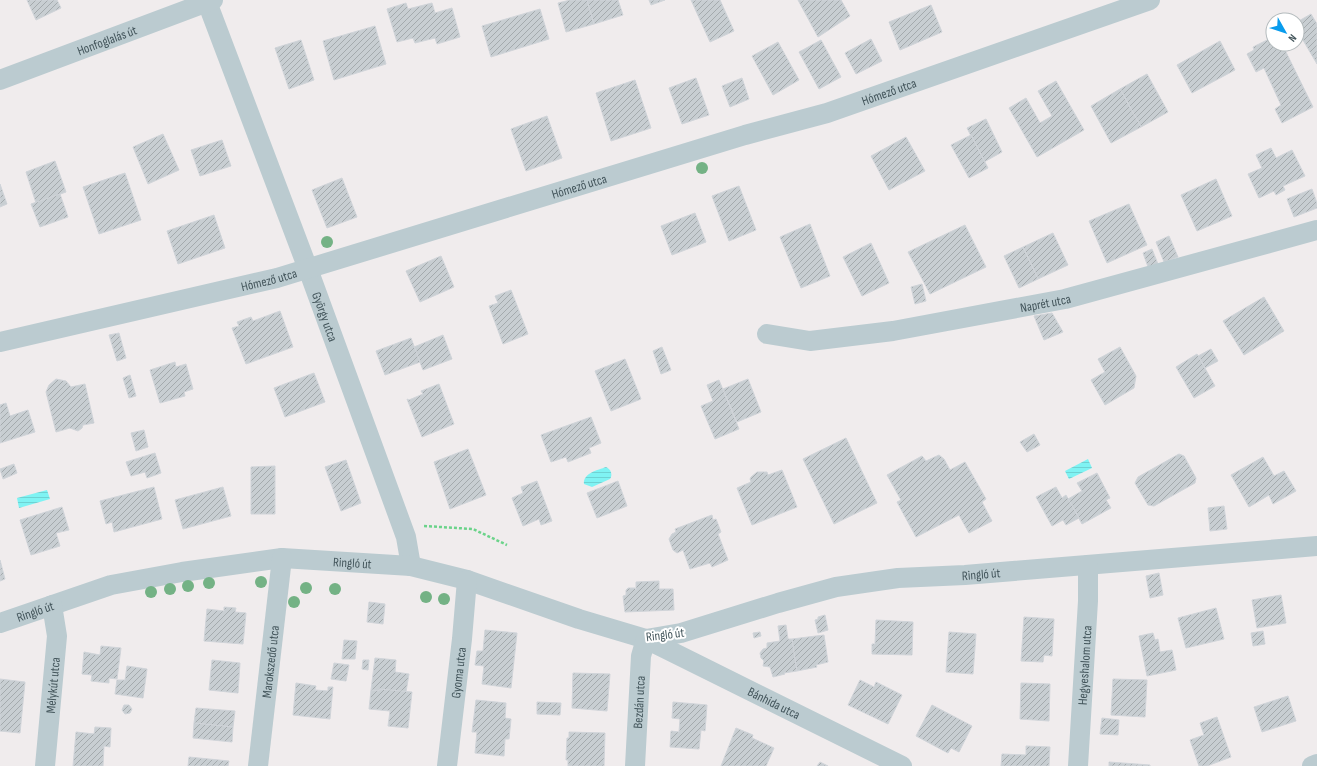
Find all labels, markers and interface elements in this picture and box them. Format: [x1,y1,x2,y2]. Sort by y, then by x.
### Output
north arrow [1265,12,1305,52]
street label: Honfoglalás út [75,22,139,59]
text: N [1285,32,1299,44]
street label: Hómező utca [860,75,919,109]
street label: Hómező utca [550,171,609,203]
street label: Hómező utca [240,265,299,295]
street label: György utca [308,290,341,344]
street label: Naprét utca [1019,291,1073,316]
street label: Ringló út [333,554,372,573]
street label: Ringló út [962,565,1001,584]
street label: Ringló út [15,598,56,626]
street label: Marokszedő utca [259,625,283,699]
street label: Ringló út [645,625,685,645]
street label: Hegyeshalom utca [1075,625,1096,706]
street label: Gyoma utca [448,646,470,699]
street label: Mélykút utca [43,657,64,714]
street label: Bezdán utca [630,675,649,729]
street label: Bánhida utca [745,684,803,723]

